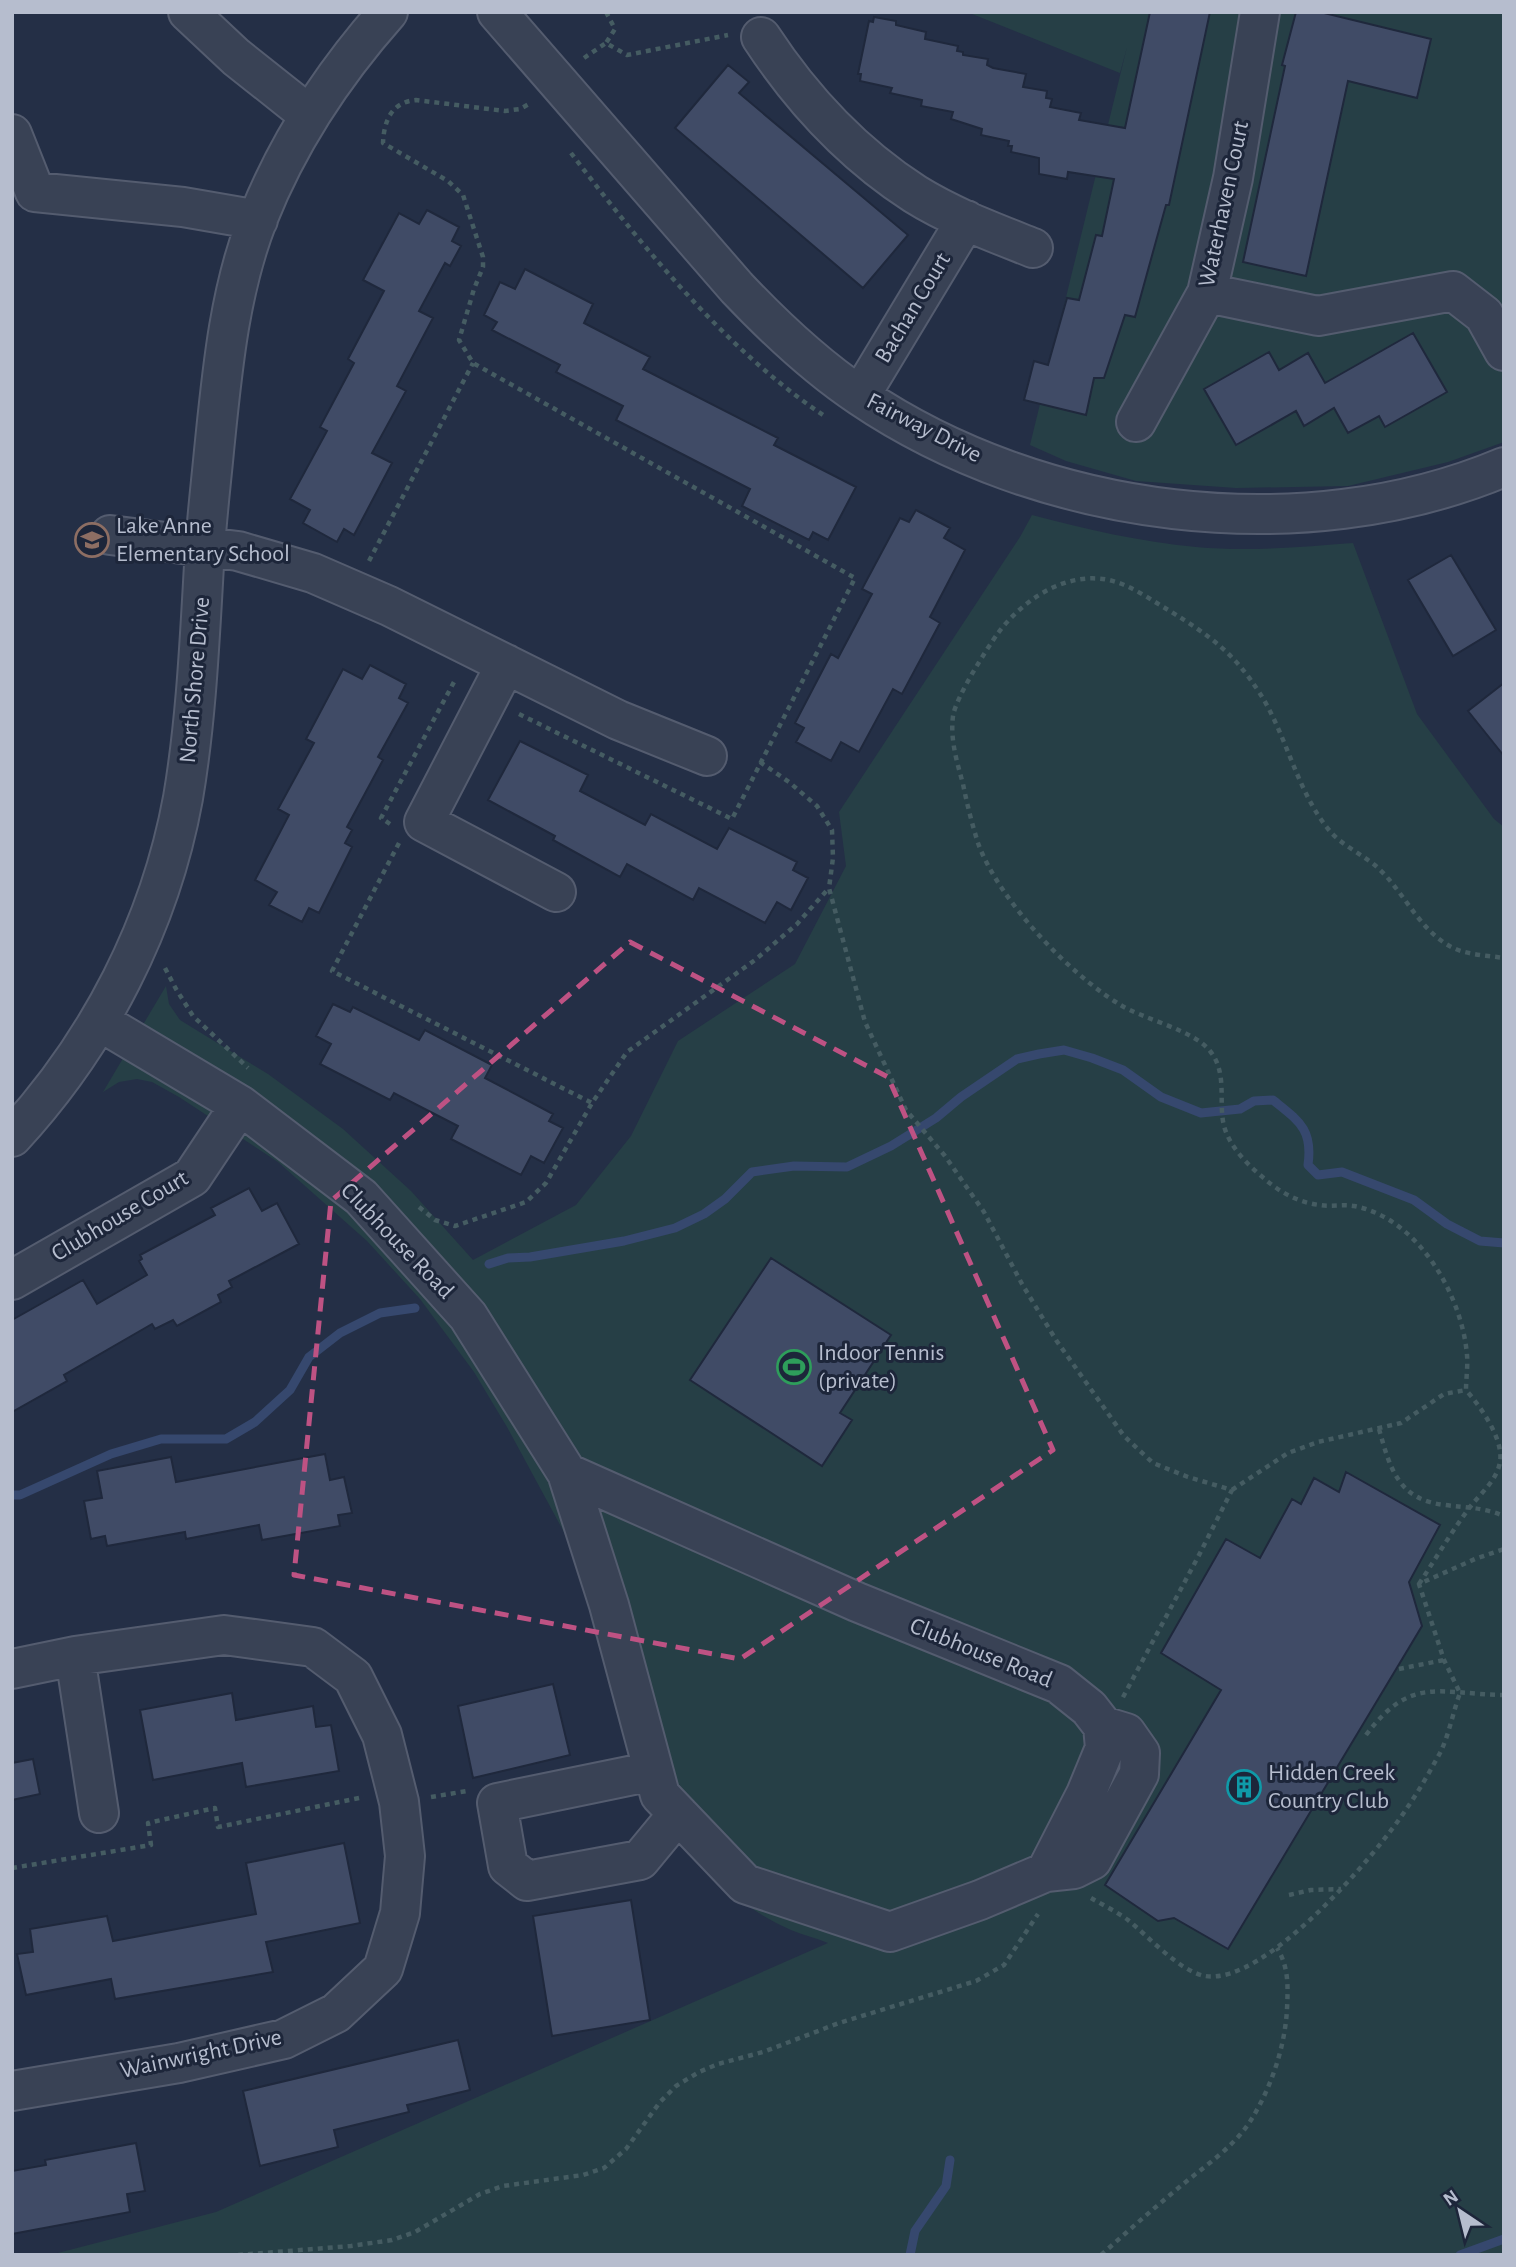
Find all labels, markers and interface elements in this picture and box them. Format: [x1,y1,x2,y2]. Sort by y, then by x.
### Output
street label: Waterhaven Court [1195,118,1253,289]
street label: Bachan Court [871,248,955,367]
street label: Fairway Drive [863,389,985,467]
place label: Lake Anne Elementary School [116,514,290,566]
school or university icon: Lake Anne Elementary School [73,521,111,559]
street label: North Shore Drive [176,596,214,764]
street label: Clubhouse Court [48,1166,193,1266]
street label: Clubhouse Road [336,1178,458,1304]
place label: Indoor Tennis (private) [818,1341,945,1393]
sports icon: Indoor Tennis (private) [775,1348,813,1386]
street label: Clubhouse Road [906,1614,1056,1692]
place label: Hidden Creek Country Club [1268,1761,1395,1813]
building icon: Hidden Creek Country Club [1225,1768,1263,1806]
street label: Wainwright Drive [118,2025,284,2083]
north arrow [1425,2176,1495,2246]
text: N [1440,2187,1462,2210]

